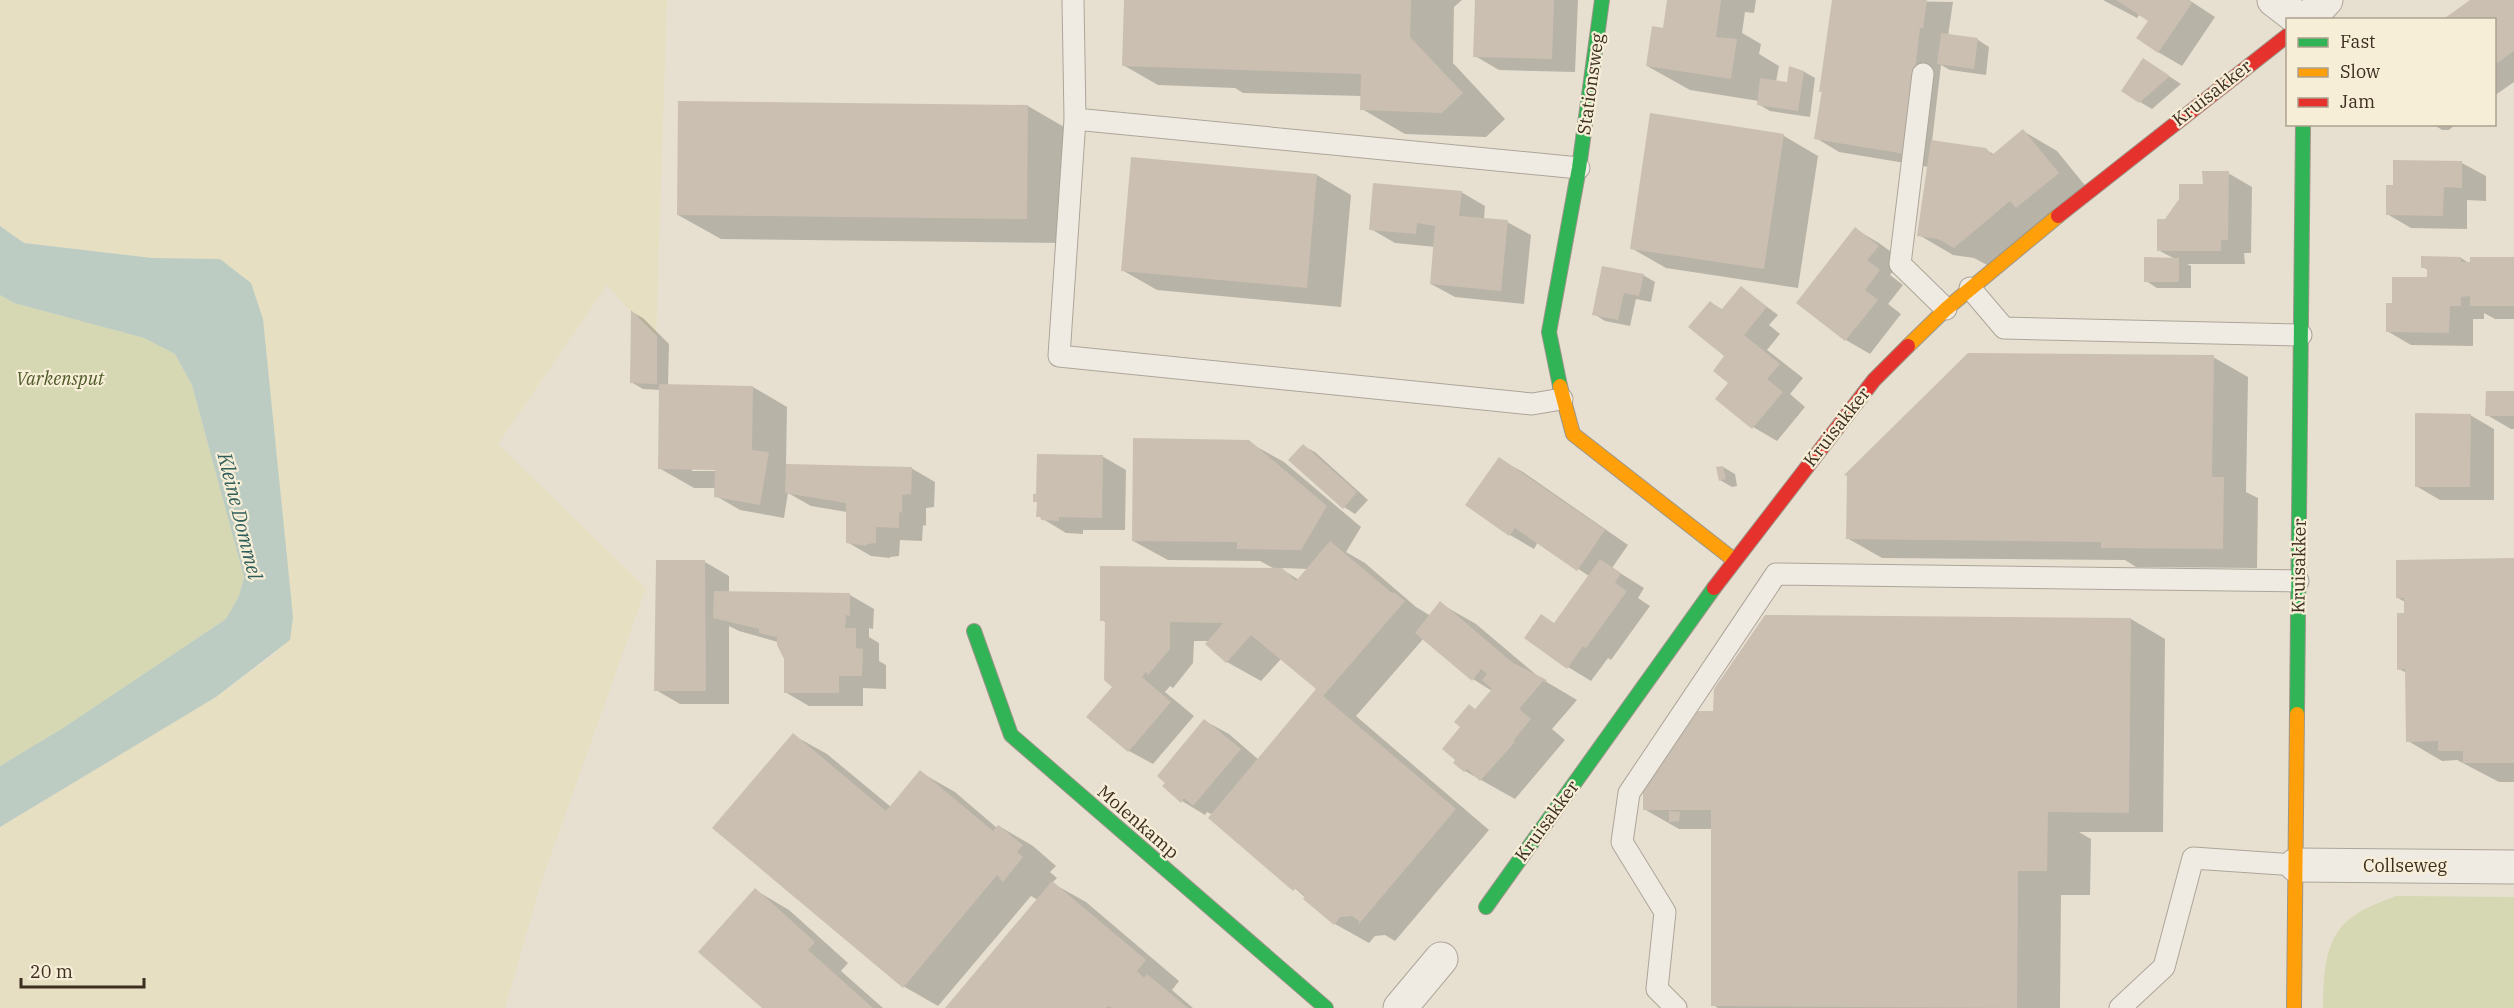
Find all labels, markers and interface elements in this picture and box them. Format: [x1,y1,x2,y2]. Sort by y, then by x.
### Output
legend [2286,18,2496,126]
text: Fast [2340,30,2375,53]
street label: Stationsweg [1572,31,1609,136]
street label: Kruisakker [2167,54,2256,131]
text: Slow [2340,60,2380,83]
text: Jam [2340,90,2375,113]
park label: Varkensput [16,367,105,390]
street label: Kruisakker [1798,382,1875,471]
water label: Kleine Dommel [211,449,269,582]
street label: Kruisakker [2286,518,2311,614]
street label: Kruisakker [1509,776,1584,866]
street label: Molenkamp [1093,780,1184,863]
street label: Collseweg [2363,854,2447,877]
scale bar [21,951,144,989]
text: 20 m [30,960,73,983]

